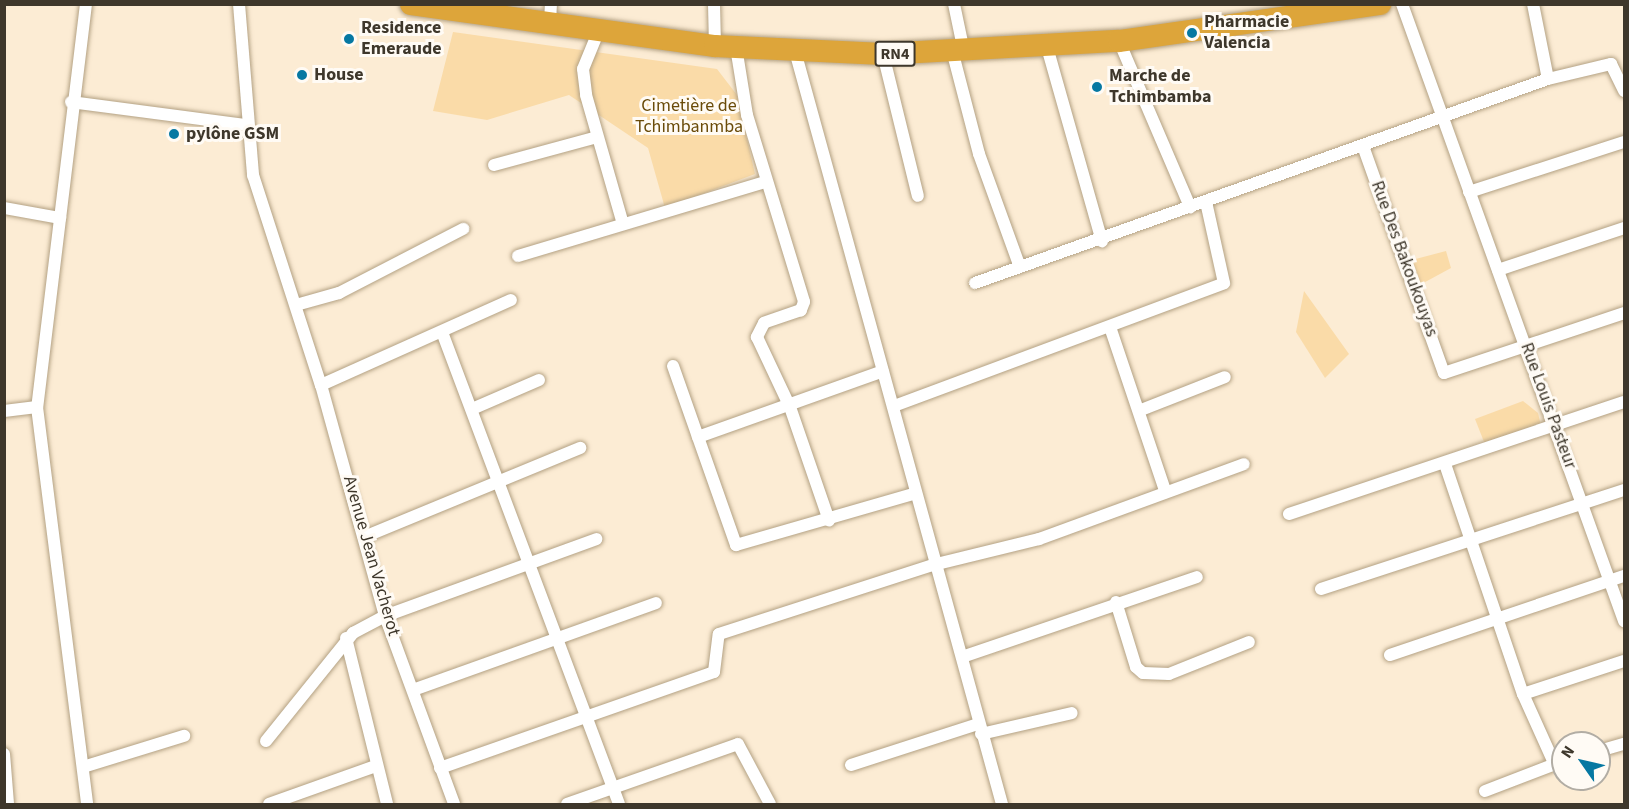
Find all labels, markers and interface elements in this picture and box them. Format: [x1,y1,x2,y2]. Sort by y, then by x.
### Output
place label: Pharmacie Valencia [1204,12,1289,54]
place label: Residence Emeraude [361,18,442,60]
marker: Pharmacie Valencia [1185,26,1199,40]
marker: Residence Emeraude [342,32,356,46]
road number: RN4 [874,41,916,67]
place label: House [314,64,364,86]
place label: Marche de Tchimbamba [1109,66,1211,109]
marker: House [295,68,309,82]
marker: Marche de Tchimbamba [1090,80,1104,94]
park label: Cimetière de Tchimbanmba [635,96,743,138]
place label: pylône GSM [186,123,279,145]
marker: pylône GSM [167,127,181,141]
street label: Rue Des Bakoukouyas [1366,178,1442,340]
street label: Rue Louis Pasteur [1515,340,1581,472]
street label: Avenue Jean Vacherot [338,474,404,638]
north arrow [1551,731,1611,791]
text: N [1556,741,1580,763]

